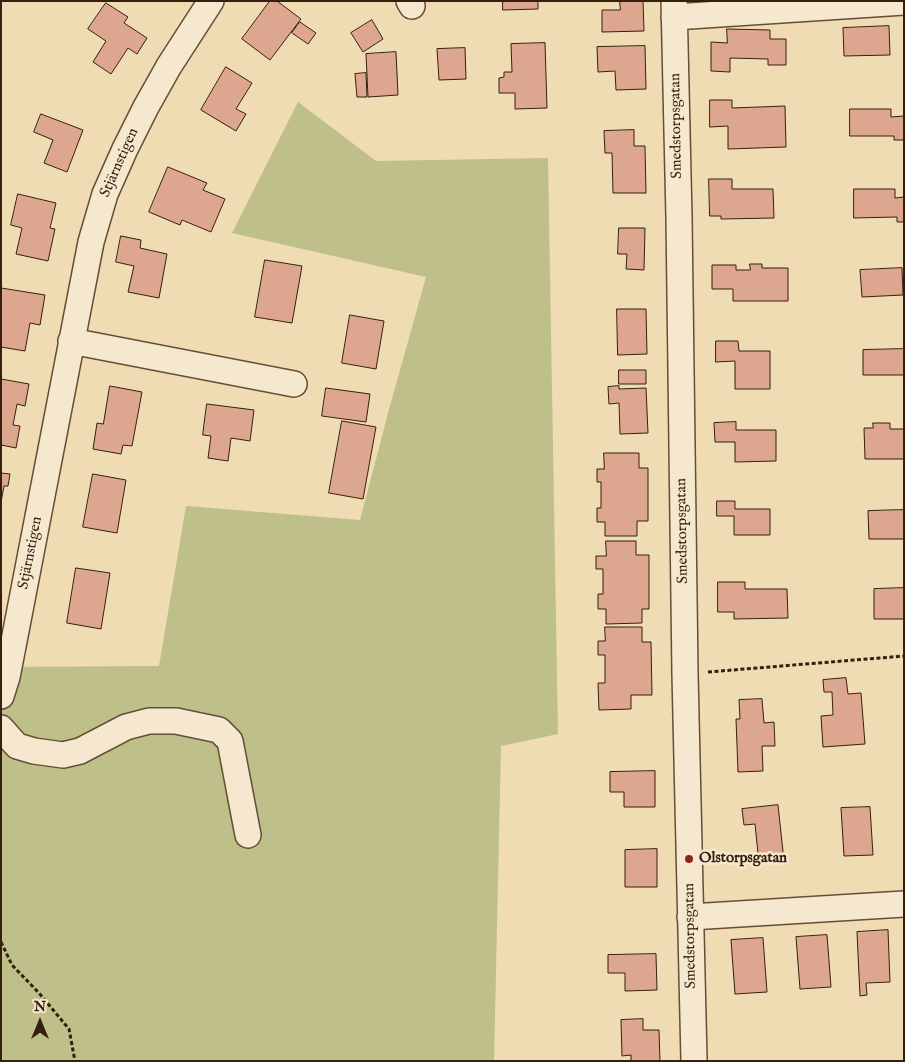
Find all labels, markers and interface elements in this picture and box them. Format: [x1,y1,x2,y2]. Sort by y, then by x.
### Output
street label: Smedstorpsgatan [667,73,687,179]
street label: Stjärnstigen [97,126,143,200]
street label: Smedstorpsgatan [673,478,693,584]
street label: Stjärnstigen [15,515,47,591]
place label: Olstorpsgatan [699,850,787,868]
marker: Olstorpsgatan [683,853,695,865]
street label: Smedstorpsgatan [681,883,701,989]
north arrow [15,997,65,1047]
text: N [34,998,46,1016]

